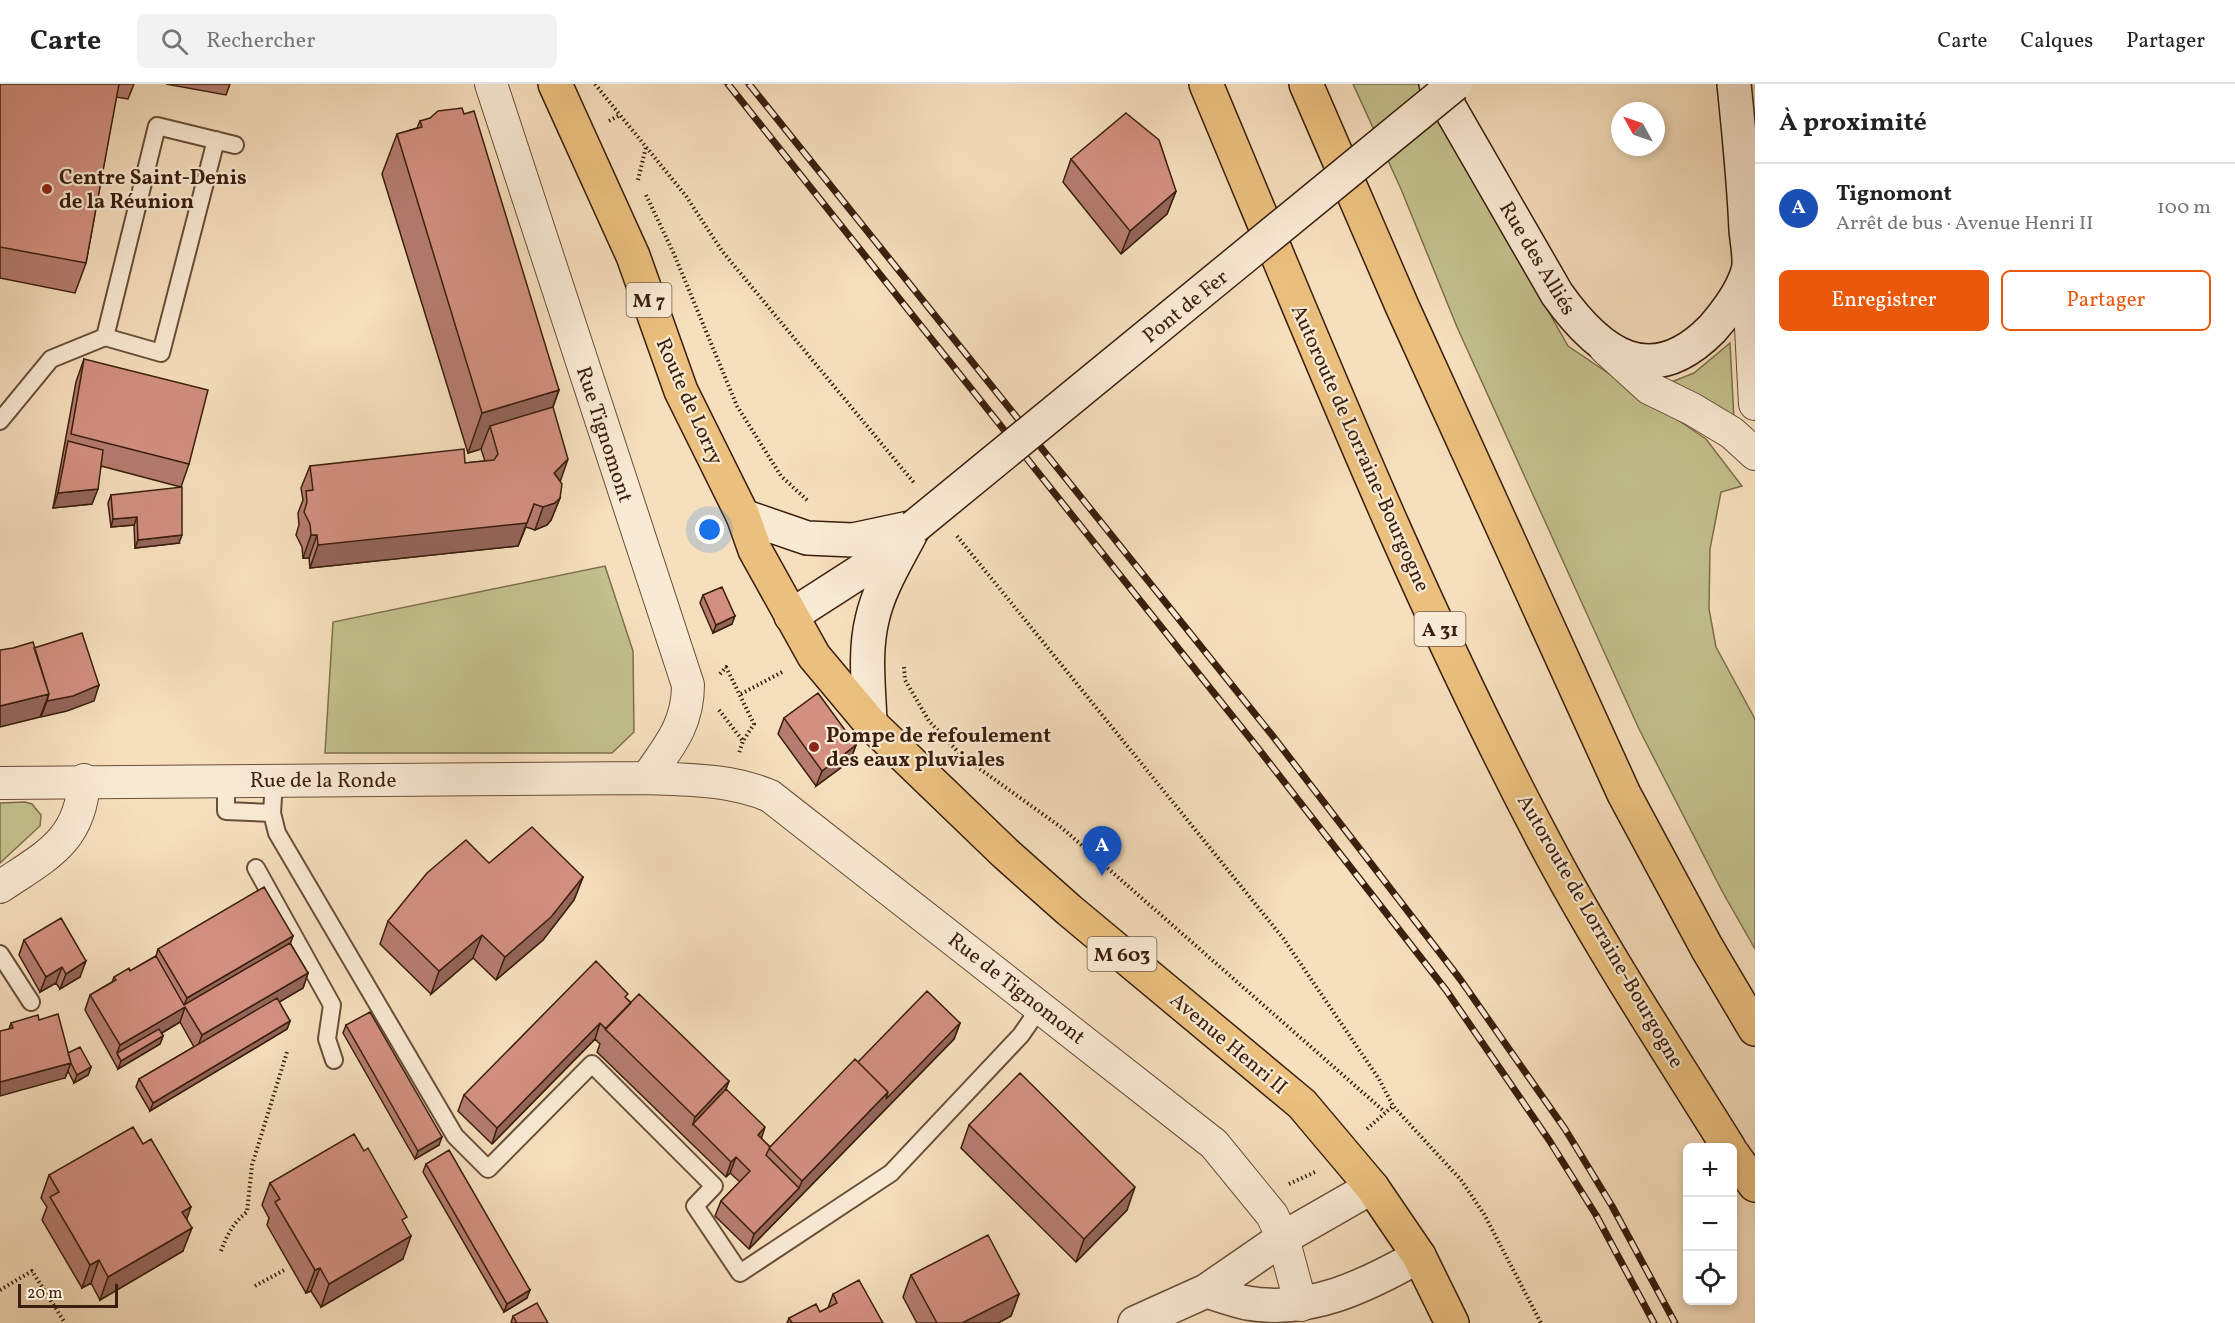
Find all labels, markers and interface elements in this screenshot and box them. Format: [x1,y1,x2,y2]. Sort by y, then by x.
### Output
search box [137,14,557,68]
text: Carte [30,22,101,61]
icon: search [158,25,191,58]
text: Rechercher [206,26,315,57]
text: Carte [1937,27,1988,56]
text: Calques [2021,27,2093,56]
text: Partager [2126,27,2205,56]
north arrow [1611,102,1665,156]
text: À proximité [1779,105,1927,141]
place label: Centre Saint-Denis de la Réunion [59,164,247,217]
text: Tignomont [1836,179,1952,210]
marker: Centre Saint-Denis de la Réunion [40,182,54,196]
text: A [1791,194,1806,222]
text: 100 m [2157,194,2211,222]
street label: Rue des Alliés [1491,196,1582,321]
text: Arrêt de bus · Avenue Henri II [1836,210,2093,238]
street label: Pont de Fer [1137,264,1235,351]
button: Enregistrer [1779,270,1989,331]
button: Partager [2001,270,2211,331]
road number: M 7 [626,283,672,317]
street label: Autoroute de Lorraine-Bourgogne [1283,300,1436,597]
street label: Route de Lorry [648,334,730,470]
street label: Rue Tignomont [568,363,639,506]
your location [695,515,724,544]
road number: A 31 [1414,612,1466,646]
place label: Pompe de refoulement des eaux pluviales [826,722,1051,775]
marker: Pompe de refoulement des eaux pluviales [807,740,821,754]
street label: Rue de la Ronde [250,767,396,796]
street label: Autoroute de Lorraine-Bourgogne [1509,790,1690,1074]
pin: A [1082,826,1122,876]
street label: Rue de Tignomont [941,926,1091,1052]
road number: M 603 [1088,937,1156,971]
street label: Avenue Henri II [1163,986,1293,1102]
map controls [1683,1143,1737,1305]
button: + [1683,1143,1737,1197]
button: − [1683,1197,1737,1251]
button: locate [1683,1251,1737,1305]
scale bar [18,1281,118,1308]
text: 20 m [27,1283,62,1305]

